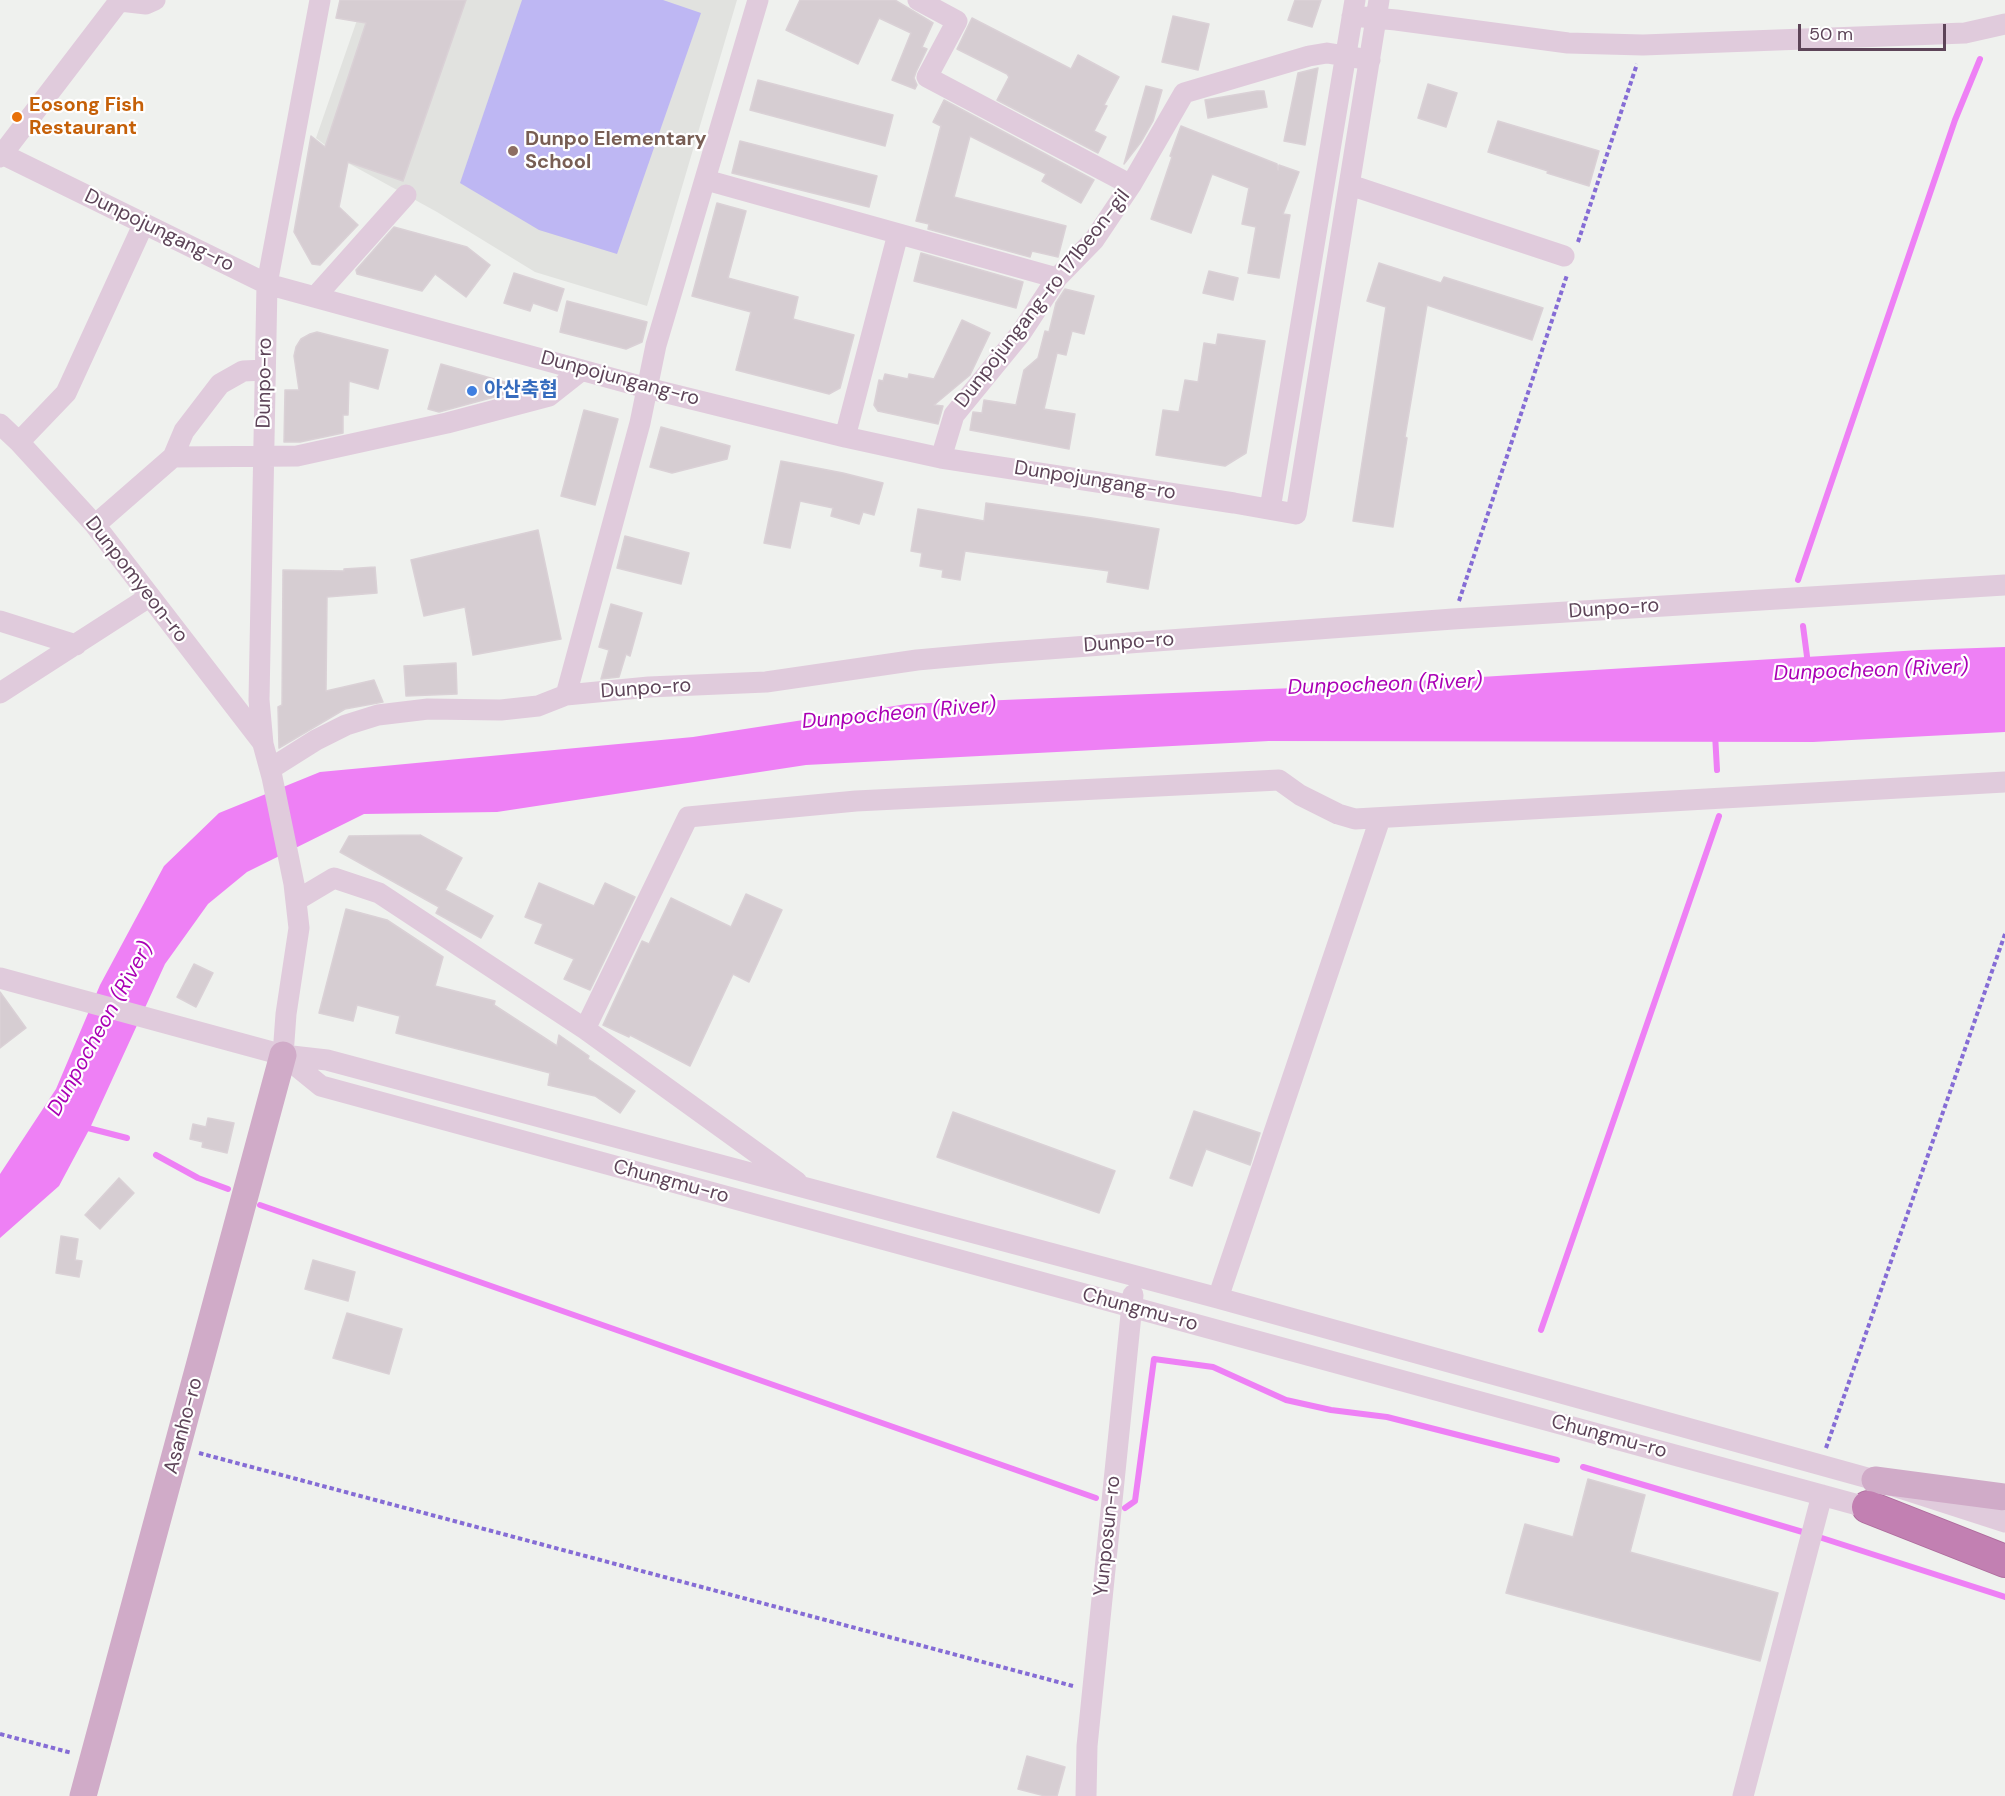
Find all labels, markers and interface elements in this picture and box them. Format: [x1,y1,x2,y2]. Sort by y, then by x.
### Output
scale bar [1801,12,1950,50]
text: 50 m [1809,22,1853,46]
place label: Eosong Fish Restaurant [29,94,144,141]
marker: Eosong Fish Restaurant [10,110,24,124]
place label: Dunpo Elementary School [525,128,707,175]
marker: Dunpo Elementary School [506,144,520,158]
street label: Dunpojungang-ro [80,184,238,278]
street label: Dunpojungang-ro 171beon-gil [950,185,1136,413]
street label: Dunpo-ro [252,337,278,429]
street label: Dunpojungang-ro [538,346,702,412]
place label: 아산축협 [484,379,558,403]
marker: 아산축협 [465,384,479,398]
street label: Dunpojungang-ro [1012,456,1178,506]
street label: Dunpomyeon-ro [79,512,193,648]
street label: Dunpo-ro [1568,594,1660,624]
street label: Dunpo-ro [1083,628,1175,658]
water label: Dunpocheon (River) [1773,655,1969,687]
water label: Dunpocheon (River) [1287,669,1483,701]
street label: Dunpo-ro [600,674,692,704]
water label: Dunpocheon (River) [801,693,997,735]
water label: Dunpocheon (River) [43,938,159,1120]
street label: Chungmu-ro [610,1155,732,1209]
street label: Chungmu-ro [1079,1283,1201,1337]
street label: Asanho-ro [160,1375,208,1477]
street label: Chungmu-ro [1548,1410,1670,1464]
street label: Yunposun-ro [1090,1475,1126,1597]

